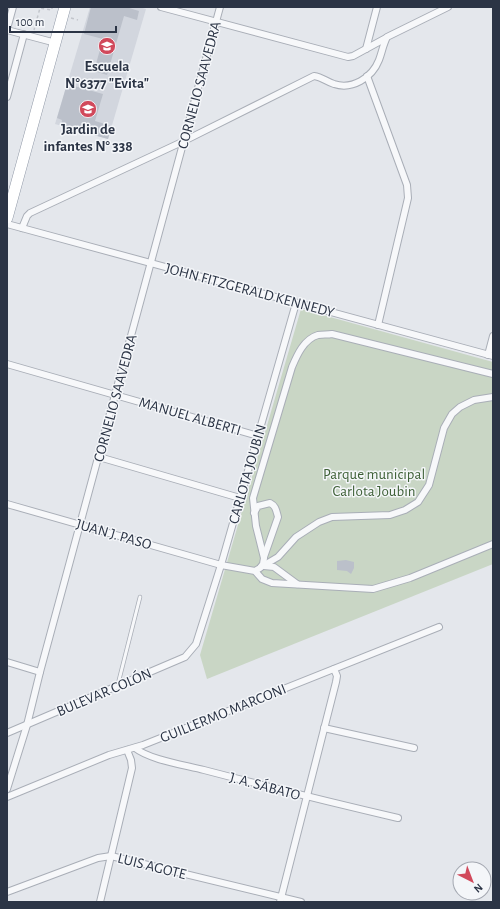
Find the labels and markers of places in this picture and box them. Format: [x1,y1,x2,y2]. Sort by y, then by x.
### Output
school or university icon: Escuela N°6377 "Evita" [97,36,117,56]
place label: Escuela N°6377 "Evita" [65,59,149,91]
school or university icon: Jardin de infantes N° 338 [78,99,98,119]
place label: Jardin de infantes N° 338 [43,122,133,154]

